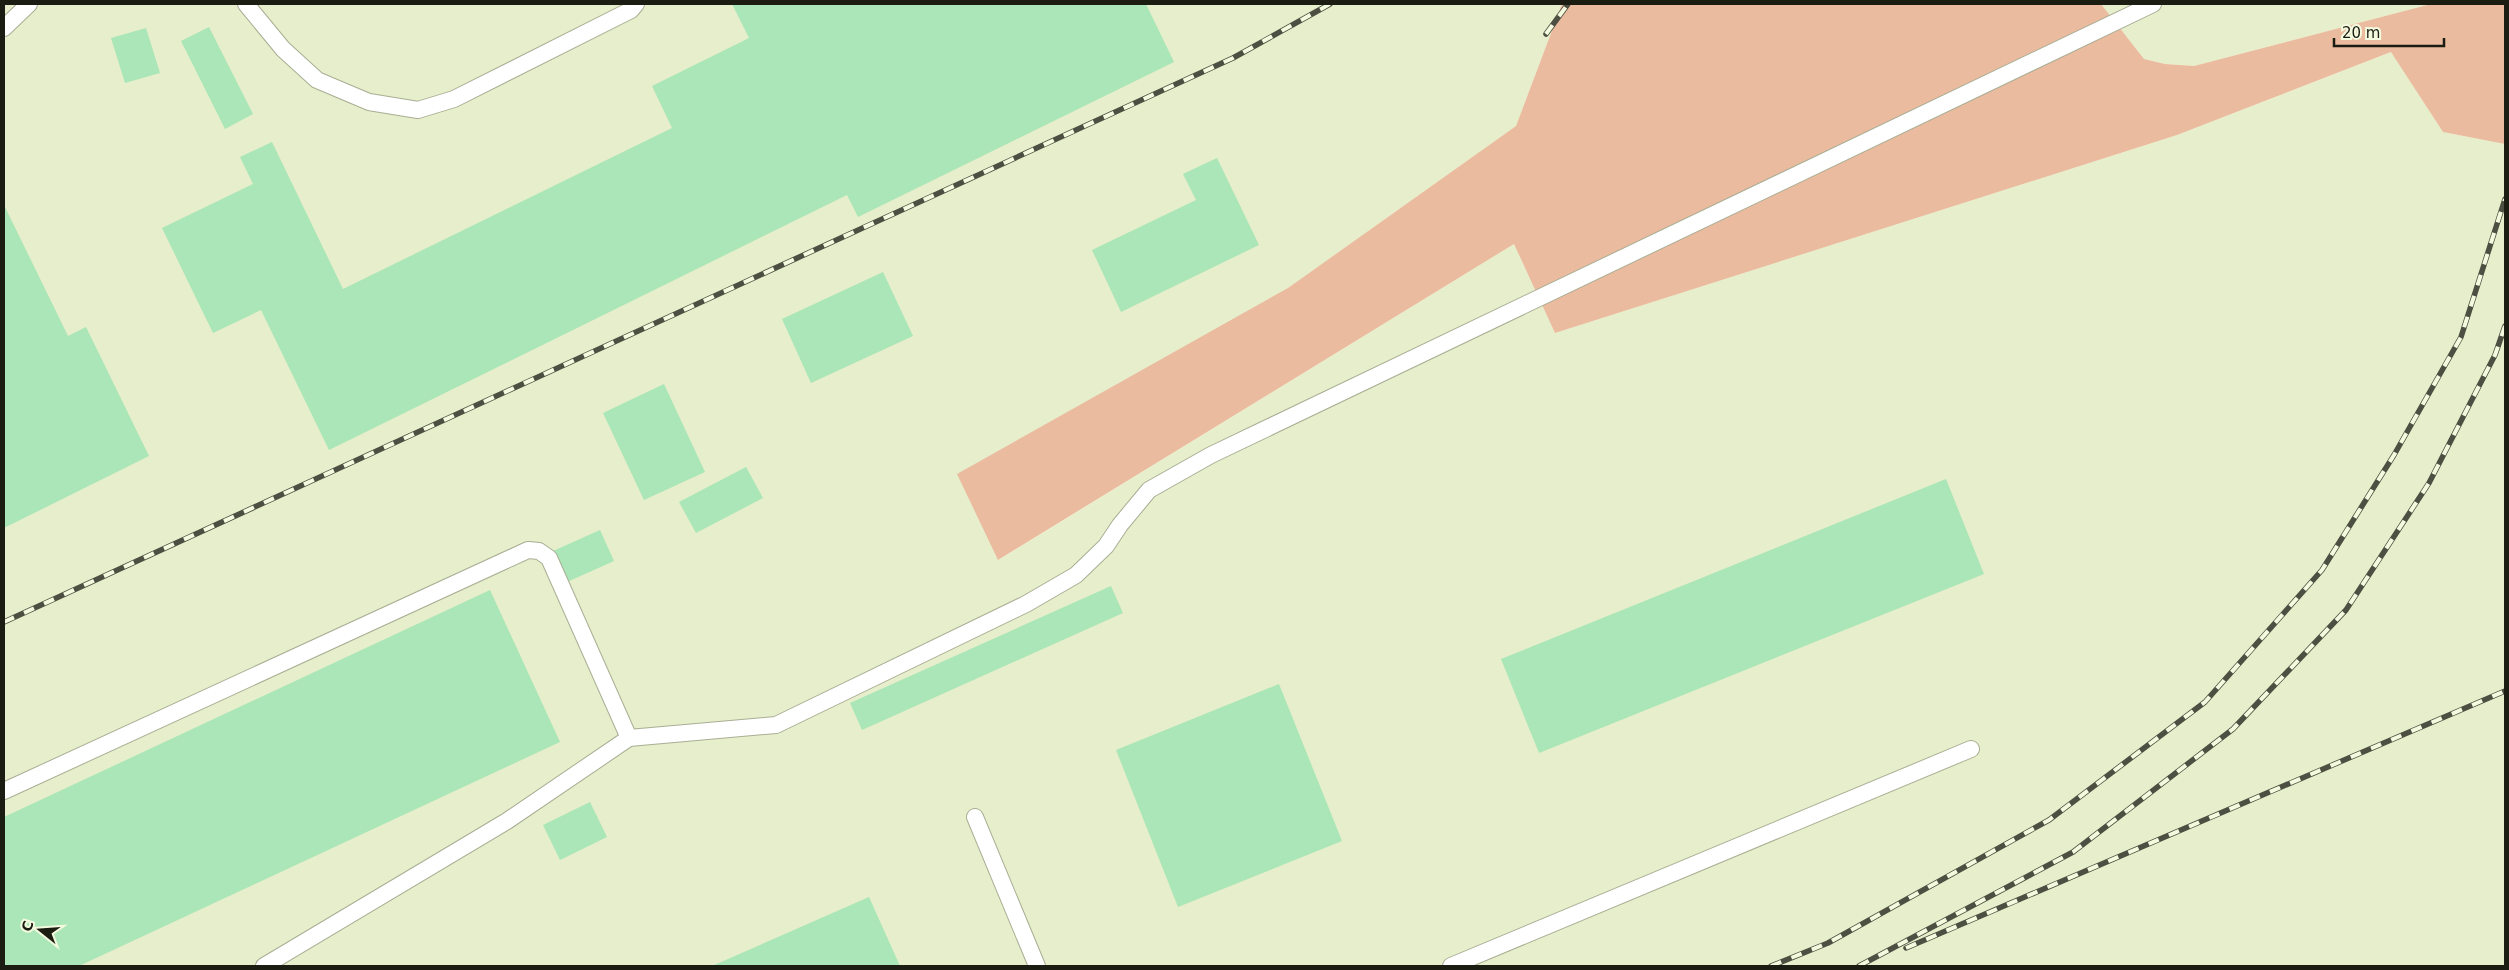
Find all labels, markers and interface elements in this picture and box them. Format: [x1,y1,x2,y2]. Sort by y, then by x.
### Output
scale bar [2334,15,2444,47]
text: 20 m [2342,24,2380,42]
north arrow [15,905,65,955]
text: С [18,919,37,933]

